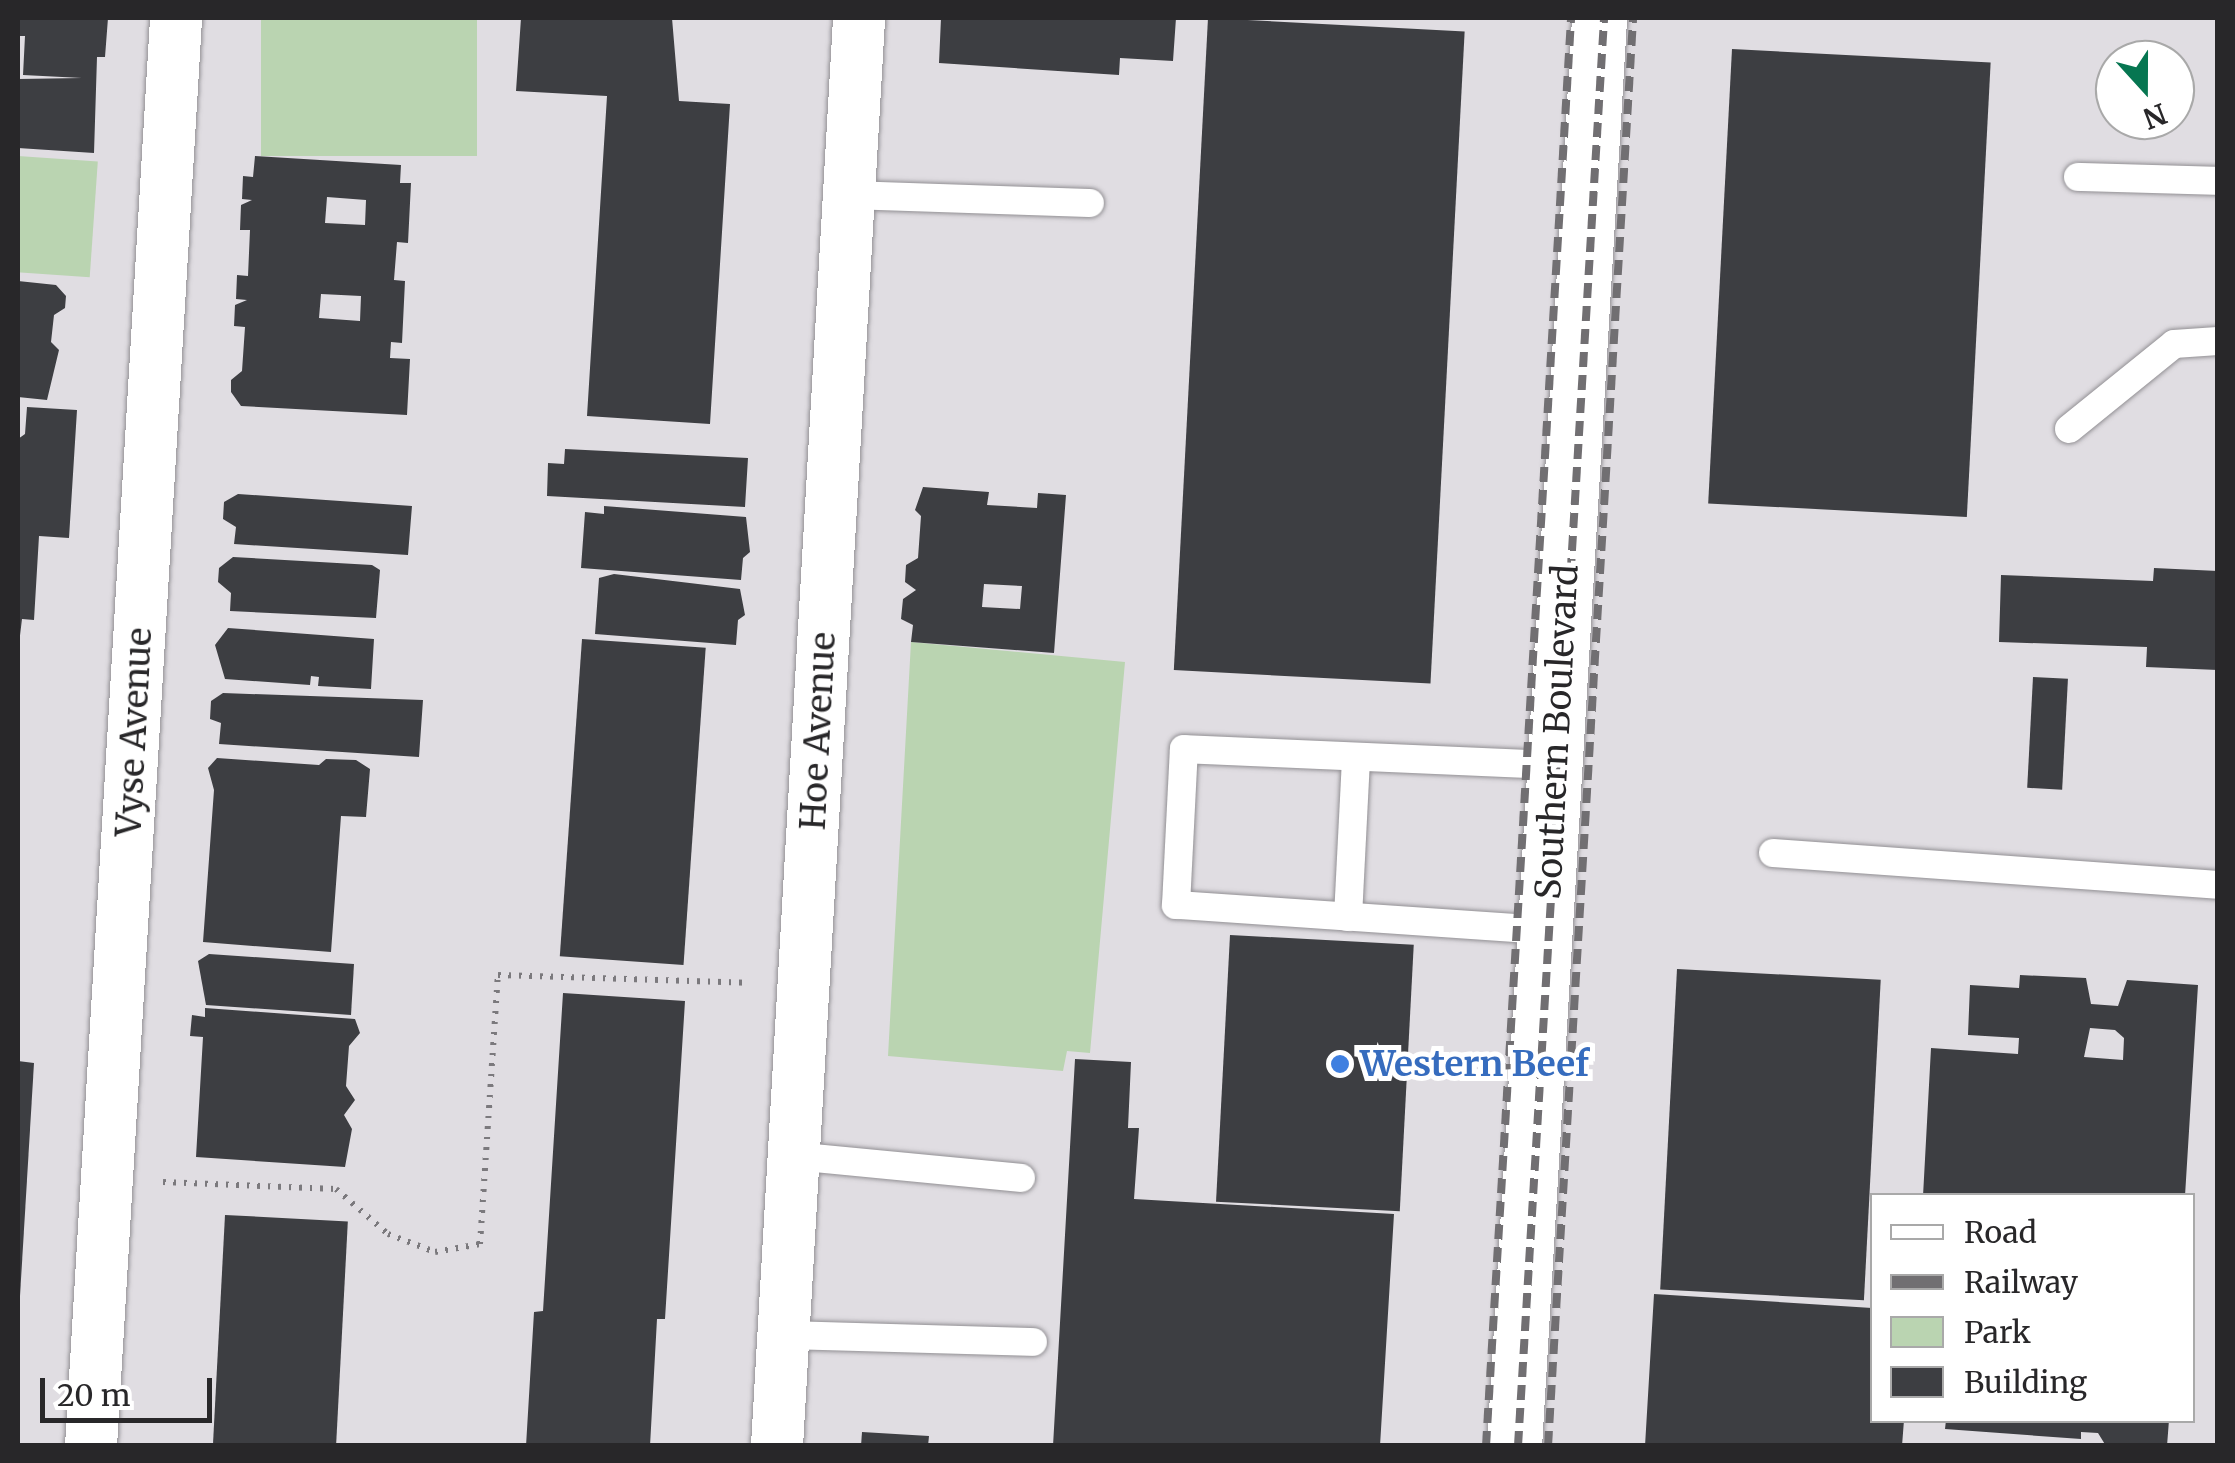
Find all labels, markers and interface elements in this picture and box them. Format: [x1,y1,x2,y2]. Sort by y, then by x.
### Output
north arrow [2095,40,2195,140]
text: N [2138,95,2172,137]
street label: Southern Boulevard [1527,563,1587,901]
street label: Vyse Avenue [108,626,160,838]
street label: Hoe Avenue [792,631,844,831]
place label: Western Beef [1360,1043,1589,1085]
marker: Western Beef [1329,1053,1351,1075]
legend [1870,1193,2195,1423]
text: Road [1964,1213,2037,1251]
text: Railway [1964,1263,2078,1301]
text: Park [1964,1313,2031,1351]
scale bar [45,1358,218,1420]
text: Building [1964,1363,2087,1401]
text: 20 m [57,1376,130,1414]

